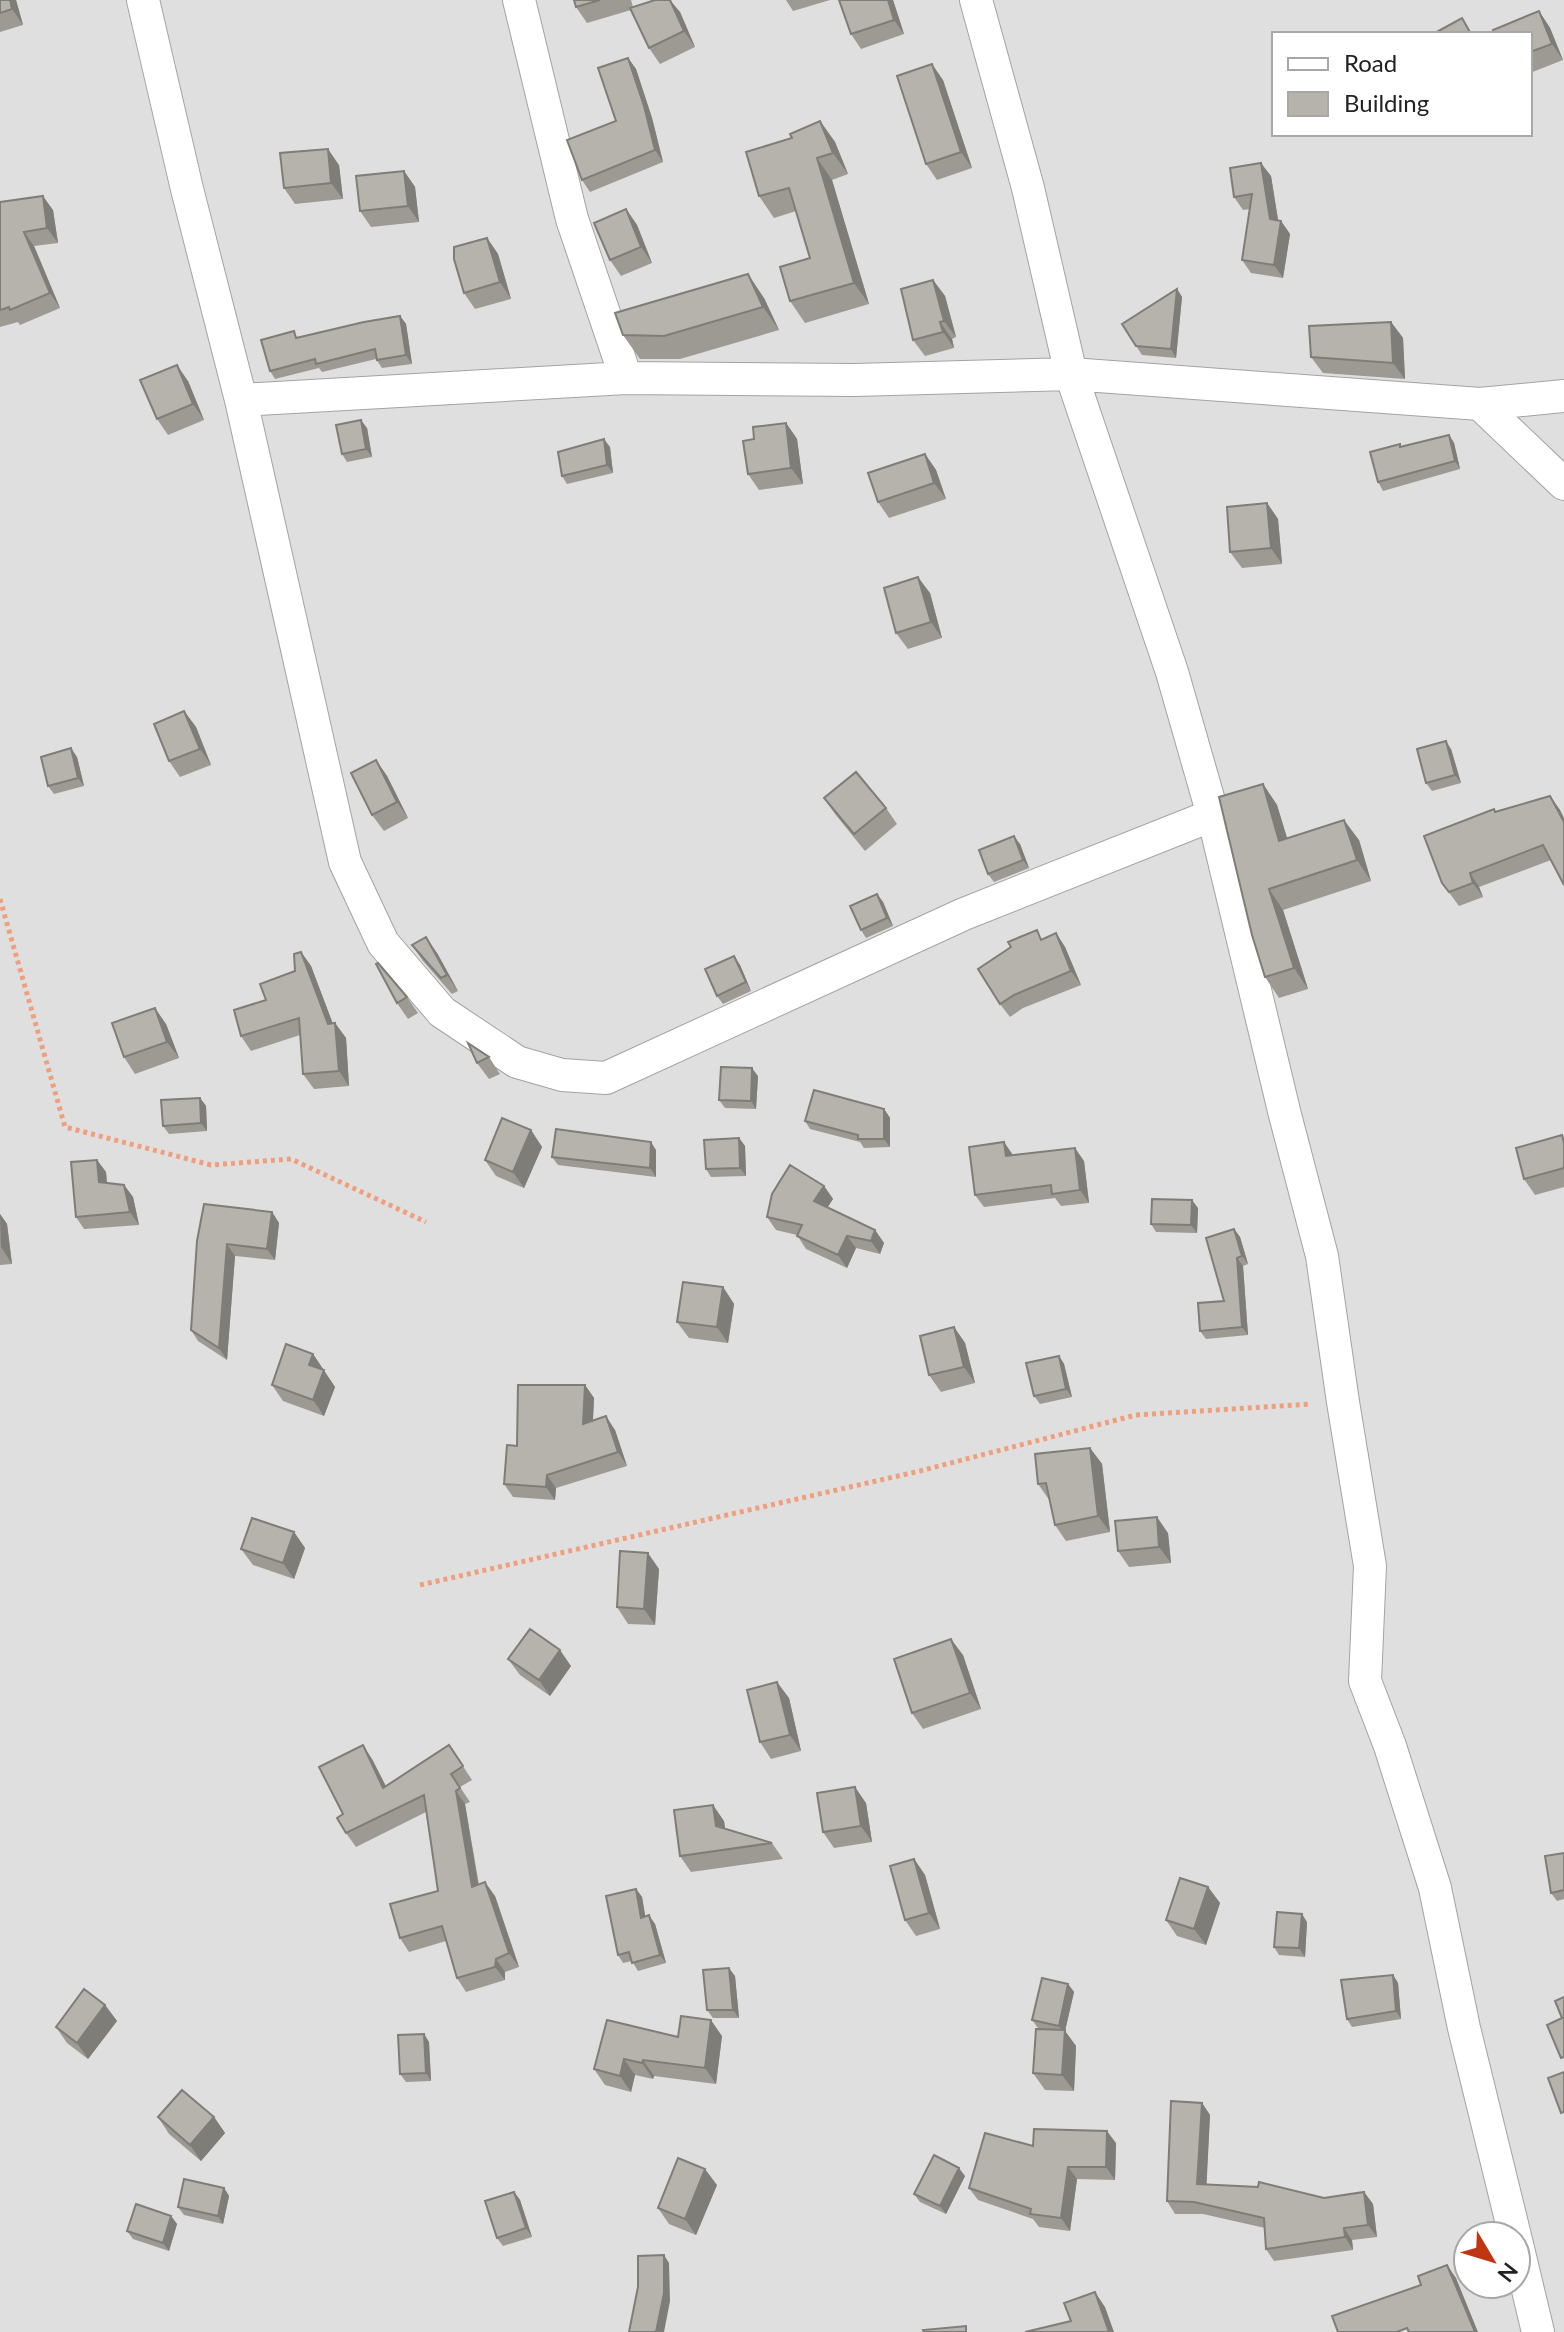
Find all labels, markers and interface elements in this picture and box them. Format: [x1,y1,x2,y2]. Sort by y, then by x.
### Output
legend [1272,32,1532,136]
text: Road [1344,48,1397,77]
text: Building [1344,88,1429,117]
north arrow [1452,2220,1532,2300]
text: N [1492,2258,1524,2288]

